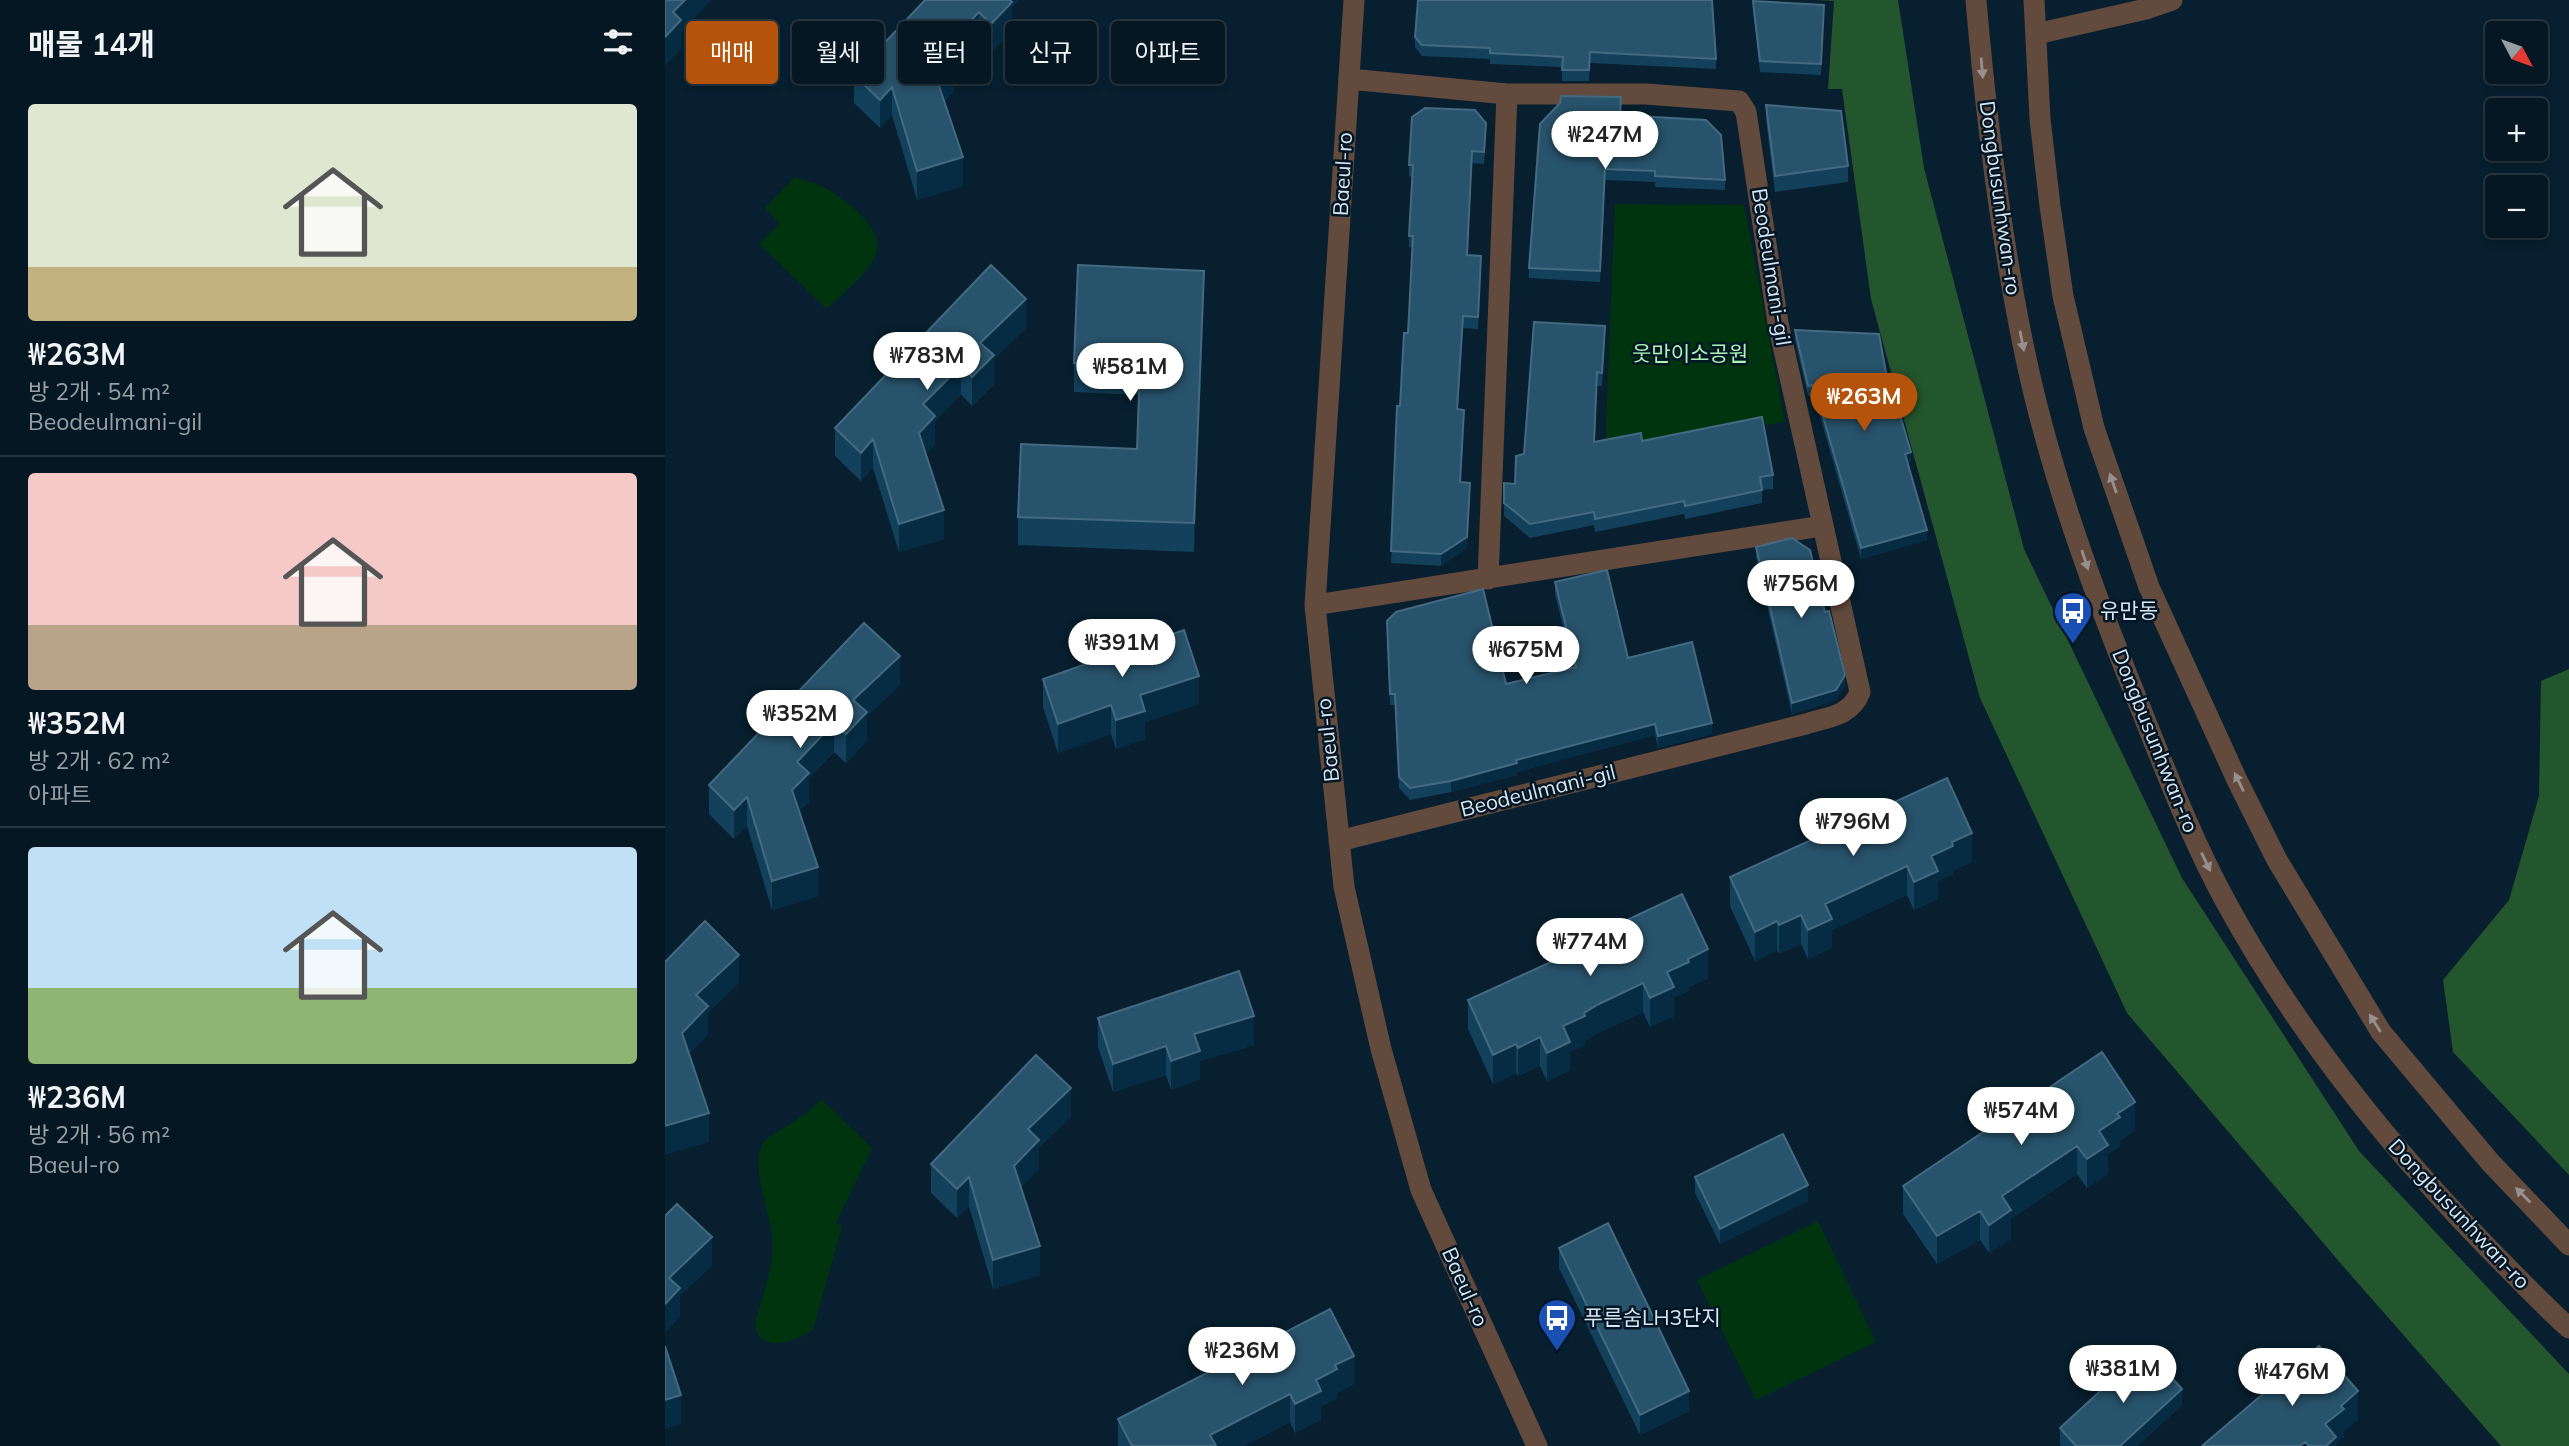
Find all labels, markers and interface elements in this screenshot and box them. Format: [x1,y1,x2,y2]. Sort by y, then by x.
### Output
chip: 매매 [686,21,778,84]
chip: 월세 [792,21,884,84]
chip: 필터 [898,21,991,84]
chip: 신규 [1005,21,1097,84]
chip: 아파트 [1111,21,1225,84]
north arrow [2485,21,2548,84]
map controls [2485,21,2548,238]
icon: filters [599,23,637,61]
text: 매물 14개 [28,25,155,63]
one-way arrow [1977,57,1988,79]
button: + [2485,98,2548,161]
street label: Dongbusunhwan-ro [1974,99,2027,297]
pin: ₩247M [1556,111,1654,171]
text: ₩247M [1567,119,1643,148]
street label: Baeul-ro [1327,131,1357,217]
icon: home [270,149,396,275]
button: − [2485,175,2548,238]
street label: Beodeulmani-gil [1747,186,1797,347]
one-way arrow [2017,330,2028,352]
pin: ₩783M [878,332,976,392]
text: ₩263M [28,335,126,373]
text: ₩783M [889,340,965,369]
park label: 웃만이소공원 [1632,340,1748,366]
pin: ₩581M [1081,344,1179,403]
text: ₩581M [1092,351,1168,380]
pin: ₩263M [1815,374,1913,433]
text: 방 2개 · 54 m² [28,377,170,406]
text: ₩263M [1826,381,1902,410]
text: Beodeulmani-gil [28,407,202,436]
one-way arrow [2107,472,2118,493]
icon: home [270,519,396,645]
one-way arrow [2080,550,2091,571]
pin: ₩756M [1752,560,1850,620]
text: ₩756M [1763,568,1839,597]
bus stop icon: 유만동 [2052,590,2094,645]
place label: 유만동 [2100,597,2158,623]
pin: ₩391M [1073,620,1171,679]
pin: ₩675M [1477,626,1575,686]
text: ₩391M [1084,627,1160,656]
text: ₩675M [1488,634,1564,663]
street label: Dongbusunhwan-ro [2107,645,2205,836]
pin: ₩352M [751,690,849,750]
street label: Baeul-ro [1310,697,1344,783]
text: ₩352M [762,698,838,727]
text: ₩352M [28,704,126,742]
text: 방 2개 · 62 m² [28,746,170,775]
street label: Beodeulmani-gil [1457,758,1618,822]
one-way arrow [2233,772,2244,792]
text: 아파트 [28,780,91,809]
pin: ₩796M [1804,798,1902,858]
text: ₩796M [1815,806,1891,835]
one-way arrow [2201,852,2212,872]
icon: home [270,892,396,1018]
pin: ₩774M [1541,918,1639,978]
text: ₩774M [1552,926,1628,955]
one-way arrow [2368,1013,2381,1032]
text: ₩236M [28,1078,126,1116]
pin: ₩574M [1972,1088,2070,1147]
text: ₩574M [1983,1095,2059,1124]
text: 방 2개 · 56 m² [28,1120,170,1149]
street label: Dongbusunhwan-ro [2383,1133,2536,1294]
text: Baeul-ro [28,1150,120,1179]
one-way arrow [2515,1188,2532,1204]
street label: Baeul-ro [1437,1243,1495,1330]
bus stop icon: 푸른숨LH3단지 [1536,1297,1578,1352]
place label: 푸른숨LH3단지 [1584,1304,1721,1330]
pin: ₩236M [1193,1328,1291,1387]
text: ₩236M [1204,1335,1280,1364]
pin: ₩381M [2074,1346,2172,1405]
pin: ₩476M [2243,1348,2341,1408]
text: ₩381M [2085,1353,2161,1382]
text: ₩476M [2254,1356,2330,1385]

